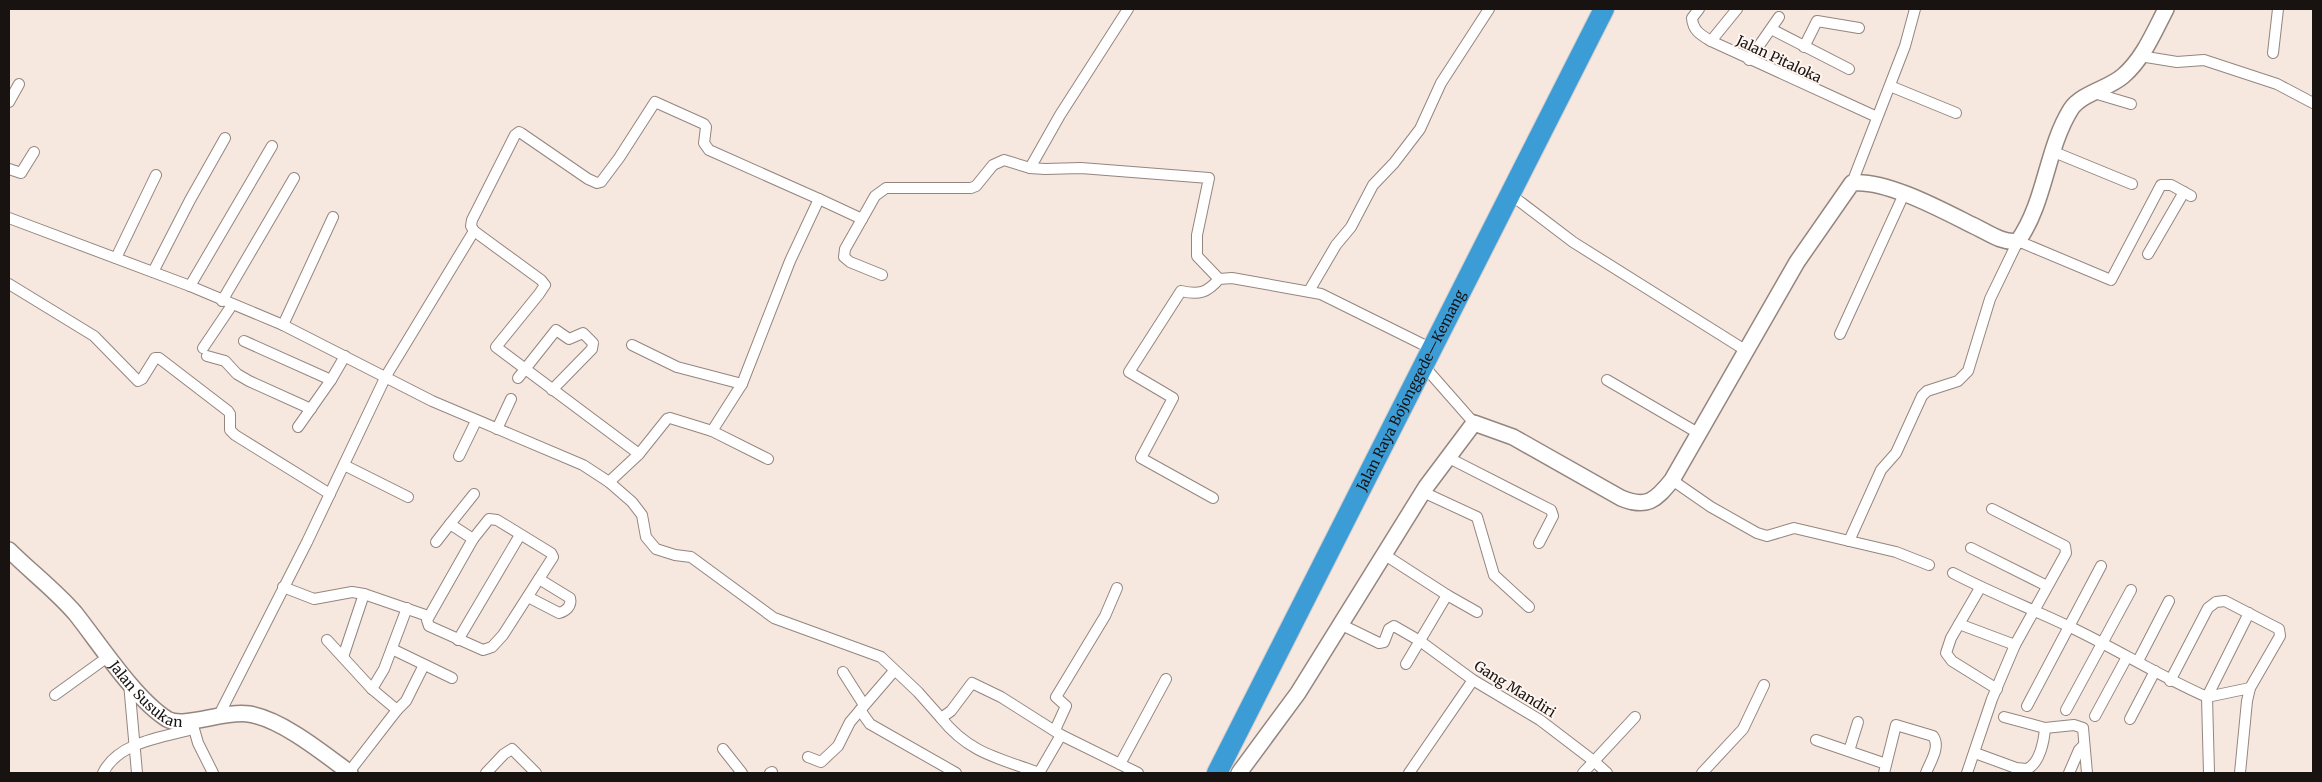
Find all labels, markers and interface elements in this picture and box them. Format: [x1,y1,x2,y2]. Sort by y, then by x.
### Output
street label: Jalan Pitaloka [1733,31,1825,87]
street label: Jalan Raya Bojonggede—Kemang [1352,286,1469,495]
street label: Jalan Susukan [105,656,183,731]
street label: Gang Mandiri [1471,657,1560,722]

